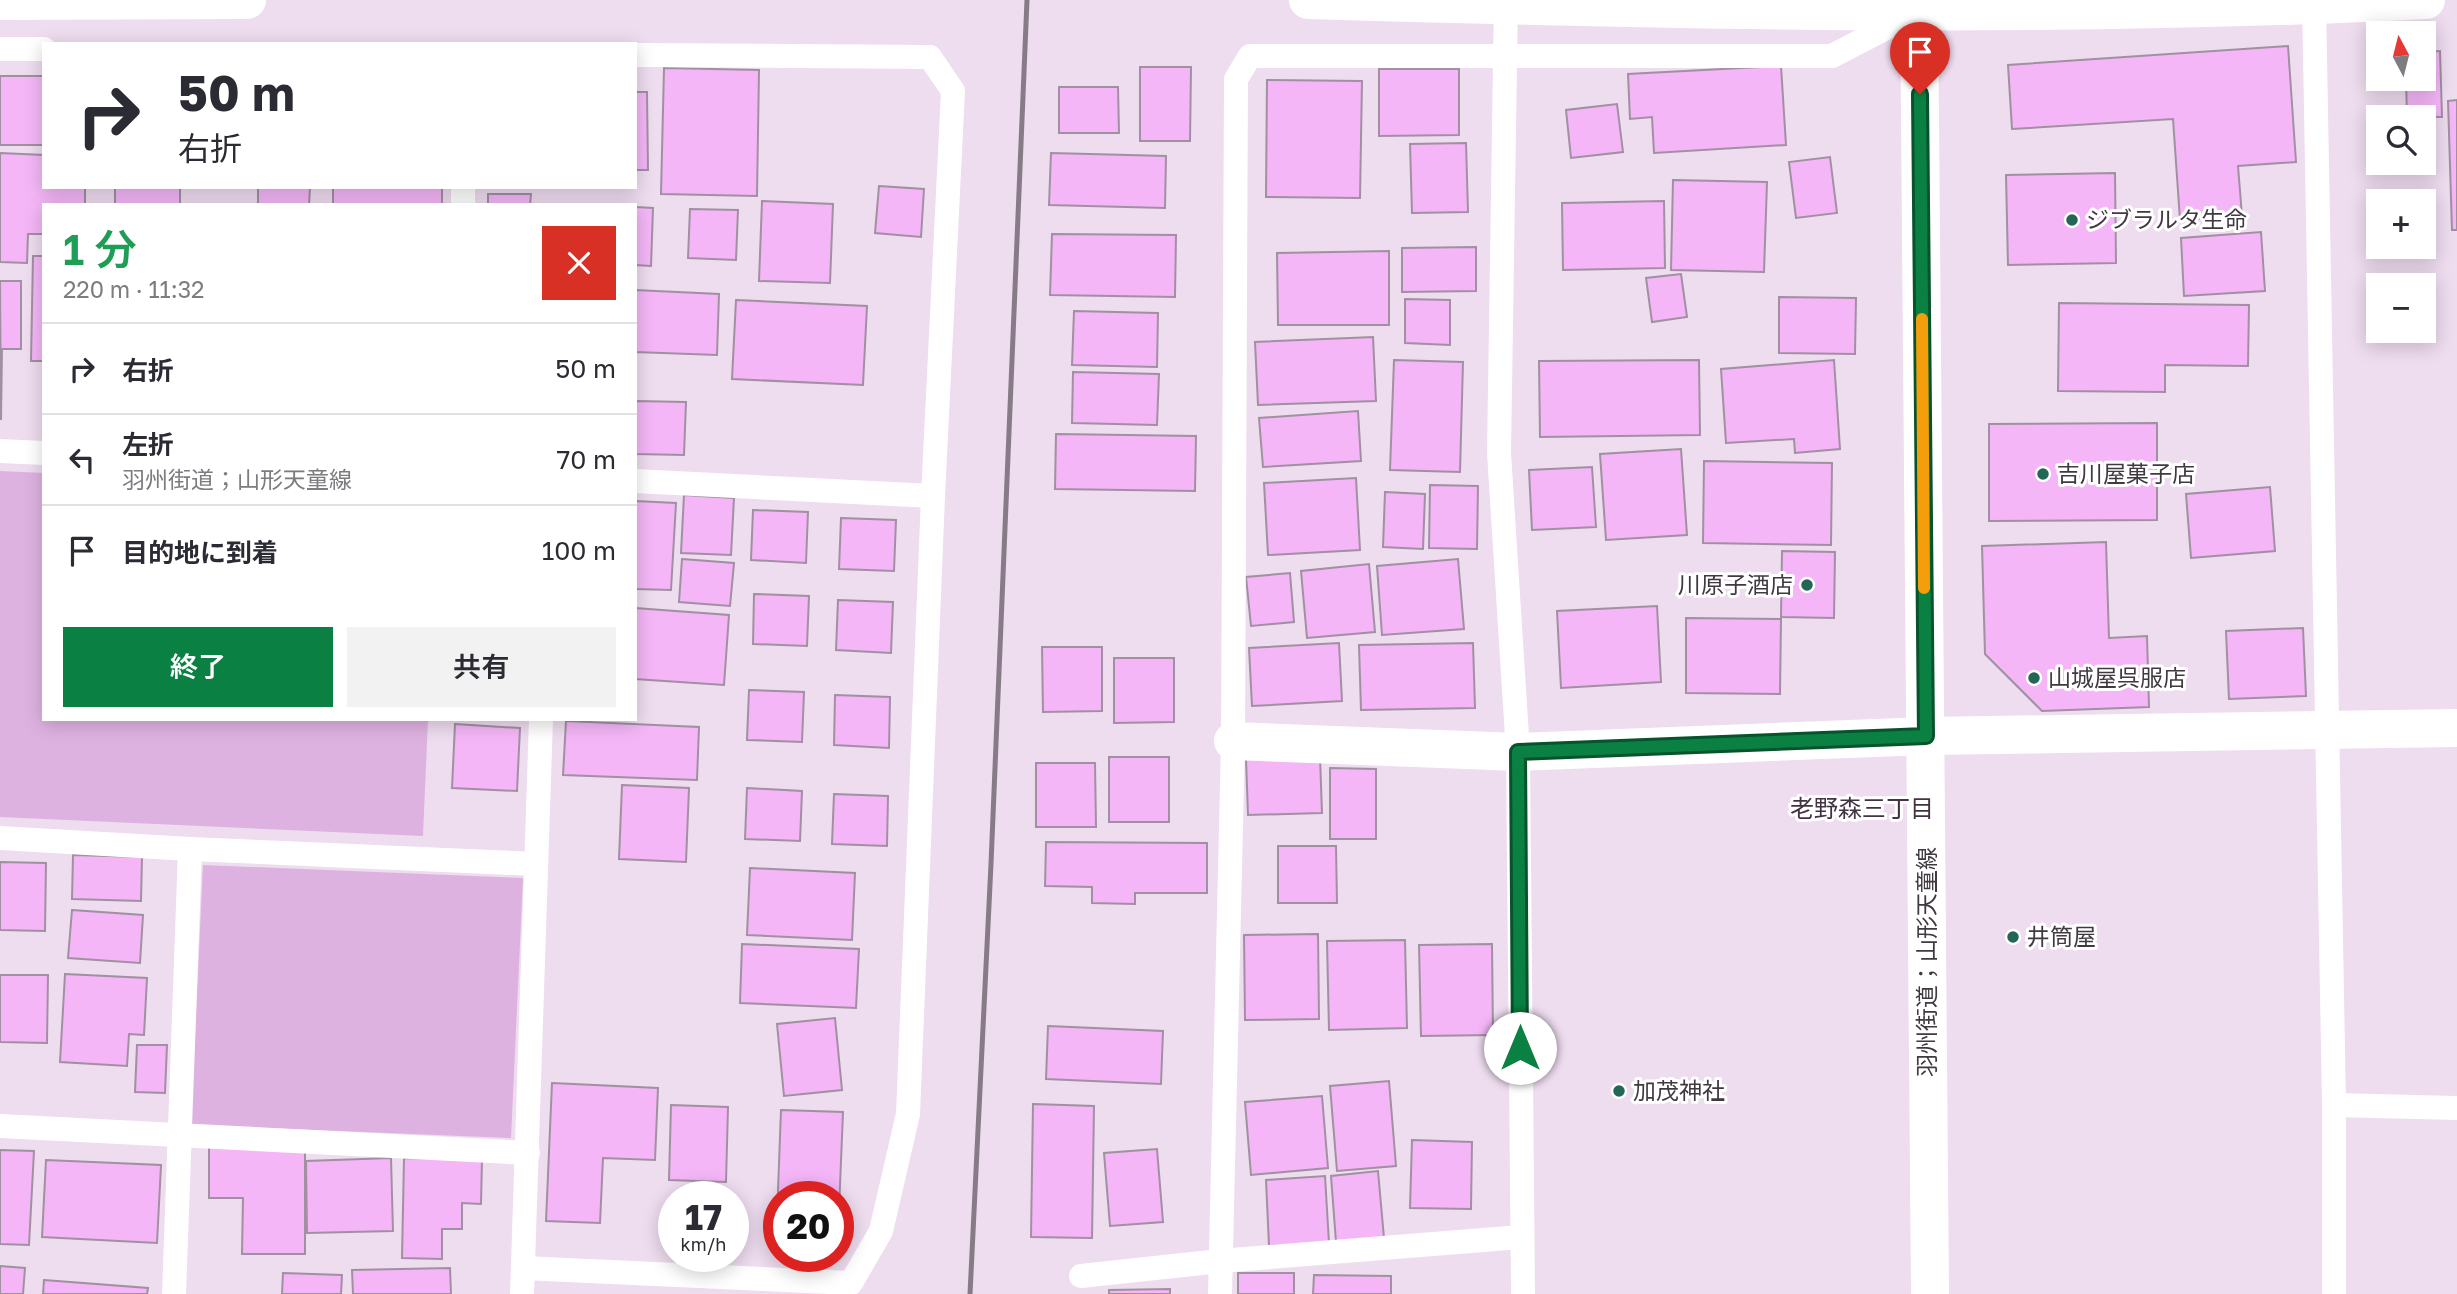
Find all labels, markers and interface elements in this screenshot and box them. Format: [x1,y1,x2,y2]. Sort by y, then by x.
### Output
north arrow [2366,21,2436,91]
map controls [2366,21,2436,343]
pin [1890,22,1950,94]
icon: arrive [1901,33,1939,71]
text: 50 m [178,63,295,122]
icon: right [63,70,154,161]
button: search [2366,105,2436,175]
text: 右折 [178,129,242,167]
button: + [2366,189,2436,259]
place label: ジブラルタ生命 [2086,205,2247,233]
marker: ジブラルタ生命 [2064,212,2080,228]
text: 1 分 [63,224,137,274]
button: close [542,226,616,300]
button: − [2366,273,2436,343]
text: 220 m · 11:32 [63,275,204,303]
icon: right [63,350,101,388]
text: 50 m [555,353,616,384]
text: 右折 [122,355,174,386]
text: 左折 [122,429,174,460]
icon: left [63,441,101,479]
text: 70 m [557,444,616,475]
place label: 吉川屋菓子店 [2057,459,2195,487]
text: 羽州街道；山形天童線 [122,465,352,493]
marker: 吉川屋菓子店 [2035,466,2051,482]
icon: arrive [63,532,101,570]
text: 100 m [542,535,616,566]
text: 目的地に到着 [122,537,278,568]
place label: 川原子酒店 [1678,570,1793,598]
marker: 川原子酒店 [1799,577,1815,593]
button: 終了 [63,627,333,707]
button: 共有 [347,627,616,707]
place label: 山城屋呉服店 [2048,663,2186,691]
marker: 山城屋呉服店 [2026,670,2042,686]
district label: 老野森三丁目 [1790,793,1934,822]
street label: 羽州街道；山形天童線 [1912,847,1940,1077]
place label: 井筒屋 [2027,922,2096,950]
marker: 井筒屋 [2005,929,2021,945]
position arrow [1483,1011,1557,1085]
place label: 加茂神社 [1633,1076,1725,1104]
marker: 加茂神社 [1611,1083,1627,1099]
speed limit sign: 20 [763,1181,854,1272]
text: 17 [685,1196,722,1238]
text: km/h [681,1233,726,1255]

